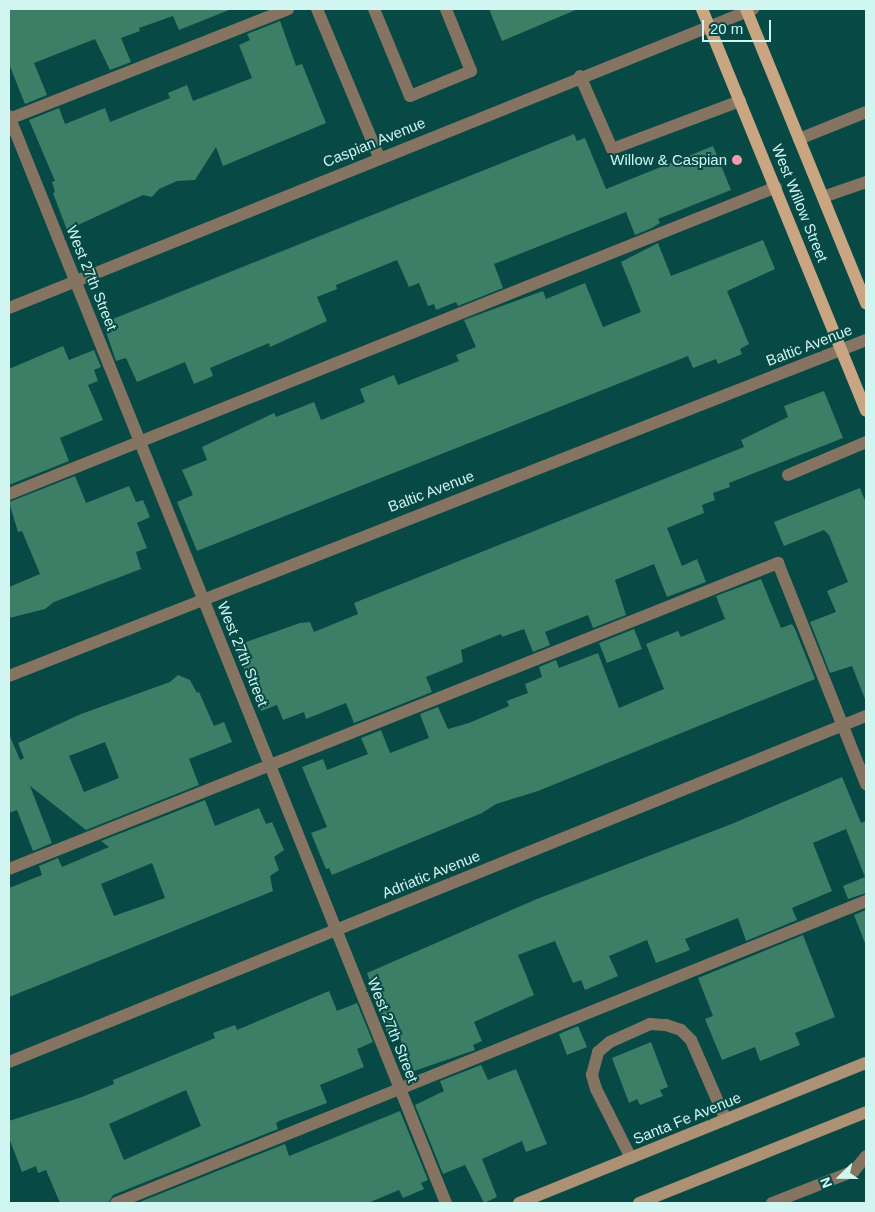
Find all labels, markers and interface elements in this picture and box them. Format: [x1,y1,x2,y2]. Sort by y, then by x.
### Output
scale bar [705,10,774,42]
text: 20 m [710,20,743,37]
street label: Caspian Avenue [320,113,428,171]
street label: West Willow Street [768,141,832,265]
place label: Willow & Caspian [610,151,727,169]
marker: Willow & Caspian [731,154,743,166]
street label: West 27th Street [63,223,121,333]
street label: Baltic Avenue [763,320,855,370]
street label: Baltic Avenue [385,466,477,516]
street label: West 27th Street [214,599,272,709]
street label: Adriatic Avenue [379,846,483,902]
street label: West 27th Street [364,975,422,1085]
street label: Santa Fe Avenue [630,1088,744,1148]
north arrow [815,1152,865,1202]
text: N [817,1175,835,1190]

